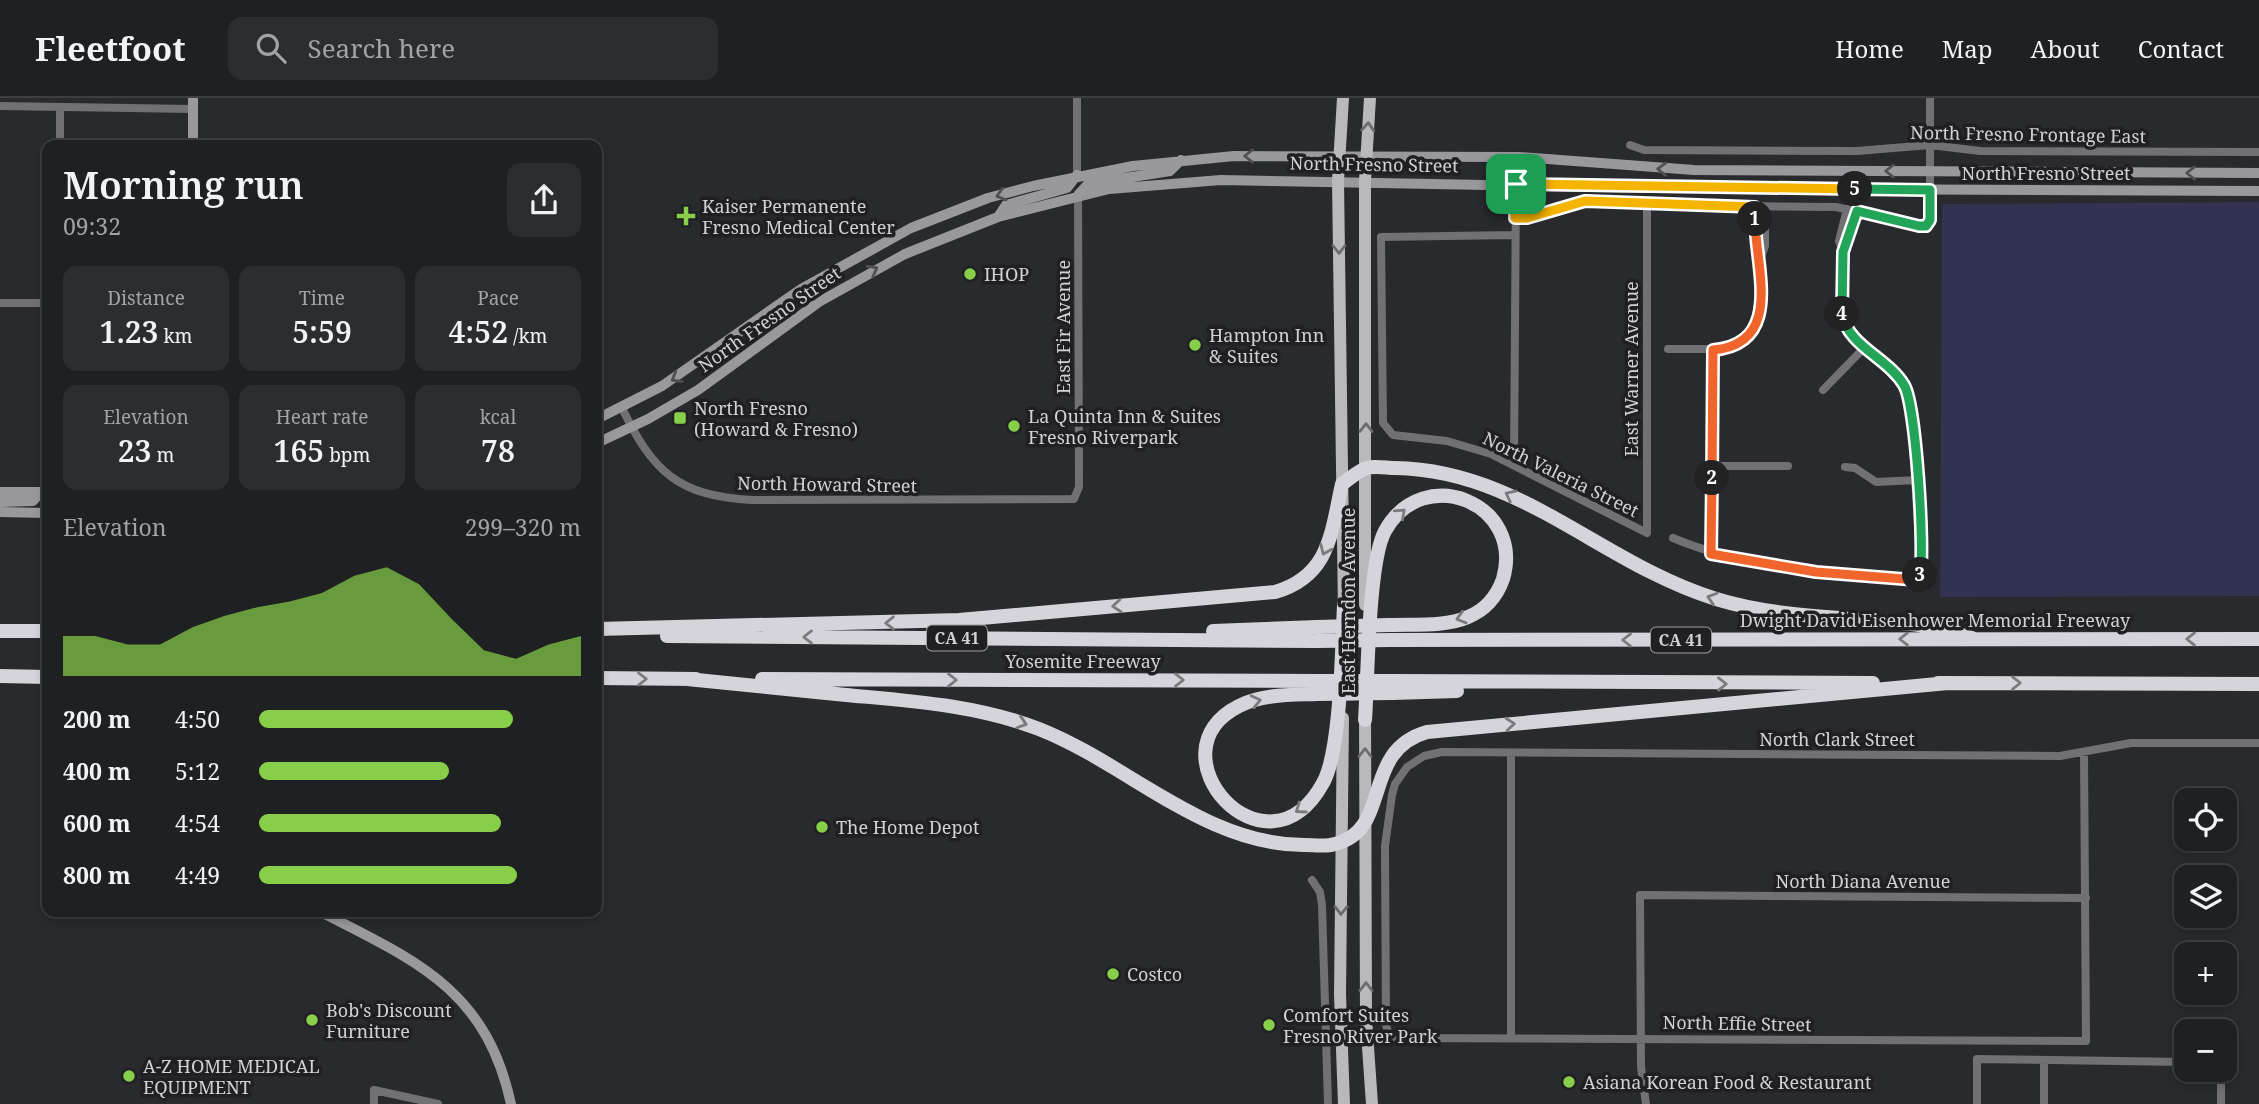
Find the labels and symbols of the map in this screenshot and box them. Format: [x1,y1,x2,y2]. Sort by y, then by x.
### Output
street label: North Fresno Frontage East [1910,120,2146,148]
one-way arrow [1360,121,1375,132]
one-way arrow [1243,148,1254,164]
street label: North Fresno Street [1289,151,1459,177]
pin [1486,154,1546,214]
street label: North Fresno Street [1962,161,2130,185]
one-way arrow [1657,162,1668,177]
one-way arrow [1884,163,1895,179]
one-way arrow [2185,165,2196,181]
pin: 5 [1838,172,1872,206]
one-way arrow [995,187,1007,201]
place label: Kaiser Permanente Fresno Medical Center [702,194,895,239]
pin: 1 [1738,202,1772,236]
marker: Kaiser Permanente Fresno Medical Center [676,206,696,226]
one-way arrow [1331,244,1347,255]
street label: East Fir Avenue [1051,260,1075,394]
street label: North Fresno Street [693,261,845,377]
place label: IHOP [984,262,1029,286]
one-way arrow [866,265,878,279]
marker: IHOP [962,266,978,282]
street label: East Warner Avenue [1619,281,1643,457]
pin: 4 [1825,296,1860,332]
place label: Hampton Inn & Suites [1209,323,1325,368]
marker: Hampton Inn & Suites [1187,337,1203,353]
one-way arrow [671,369,684,382]
place label: North Fresno (Howard & Fresno) [694,396,858,441]
place label: La Quinta Inn & Suites Fresno Riverpark [1028,404,1221,449]
marker: North Fresno (Howard & Fresno) [672,410,688,426]
marker: La Quinta Inn & Suites Fresno Riverpark [1006,418,1022,434]
one-way arrow [1358,422,1374,433]
street label: North Valeria Street [1479,426,1643,522]
pin: 2 [1694,460,1730,496]
street label: North Howard Street [737,470,917,498]
one-way arrow [1505,489,1517,503]
street label: East Herndon Avenue [1336,508,1360,694]
one-way arrow [1393,509,1406,521]
one-way arrow [1319,543,1333,555]
pin: 3 [1902,558,1938,592]
one-way arrow [1706,591,1718,606]
one-way arrow [1111,598,1122,613]
street label: Dwight David Eisenhower Memorial Freeway [1740,608,2131,632]
one-way arrow [1455,610,1467,625]
one-way arrow [884,615,895,630]
road number: CA 41 [927,625,987,650]
road number: CA 41 [1651,628,1711,652]
one-way arrow [802,629,813,645]
one-way arrow [1898,631,1908,647]
one-way arrow [2185,631,2196,647]
one-way arrow [1621,632,1632,648]
street label: Yosemite Freeway [1004,649,1162,673]
one-way arrow [637,671,648,687]
one-way arrow [947,672,957,688]
one-way arrow [1174,672,1185,688]
one-way arrow [2011,675,2022,691]
one-way arrow [1717,676,1728,692]
one-way arrow [1250,695,1262,709]
one-way arrow [1015,715,1027,729]
one-way arrow [1504,717,1515,732]
street label: North Clark Street [1759,727,1915,751]
one-way arrow [1357,748,1373,758]
one-way arrow [1295,801,1308,813]
place label: The Home Depot [836,815,979,839]
marker: The Home Depot [814,819,830,835]
street label: North Diana Avenue [1776,869,1950,893]
one-way arrow [1333,905,1349,916]
place label: Costco [1127,962,1182,986]
marker: Costco [1105,966,1121,982]
one-way arrow [1358,981,1374,992]
place label: Bob's Discount Furniture [326,998,452,1043]
place label: Comfort Suites Fresno River Park [1283,1003,1438,1048]
street label: North Effie Street [1662,1010,1812,1036]
marker: Bob's Discount Furniture [304,1012,320,1028]
marker: Comfort Suites Fresno River Park [1261,1017,1277,1033]
place label: A-Z HOME MEDICAL EQUIPMENT [143,1054,320,1099]
marker: A-Z HOME MEDICAL EQUIPMENT [121,1068,137,1084]
place label: Asiana Korean Food & Restaurant [1583,1070,1871,1094]
marker: Asiana Korean Food & Restaurant [1561,1074,1577,1090]

